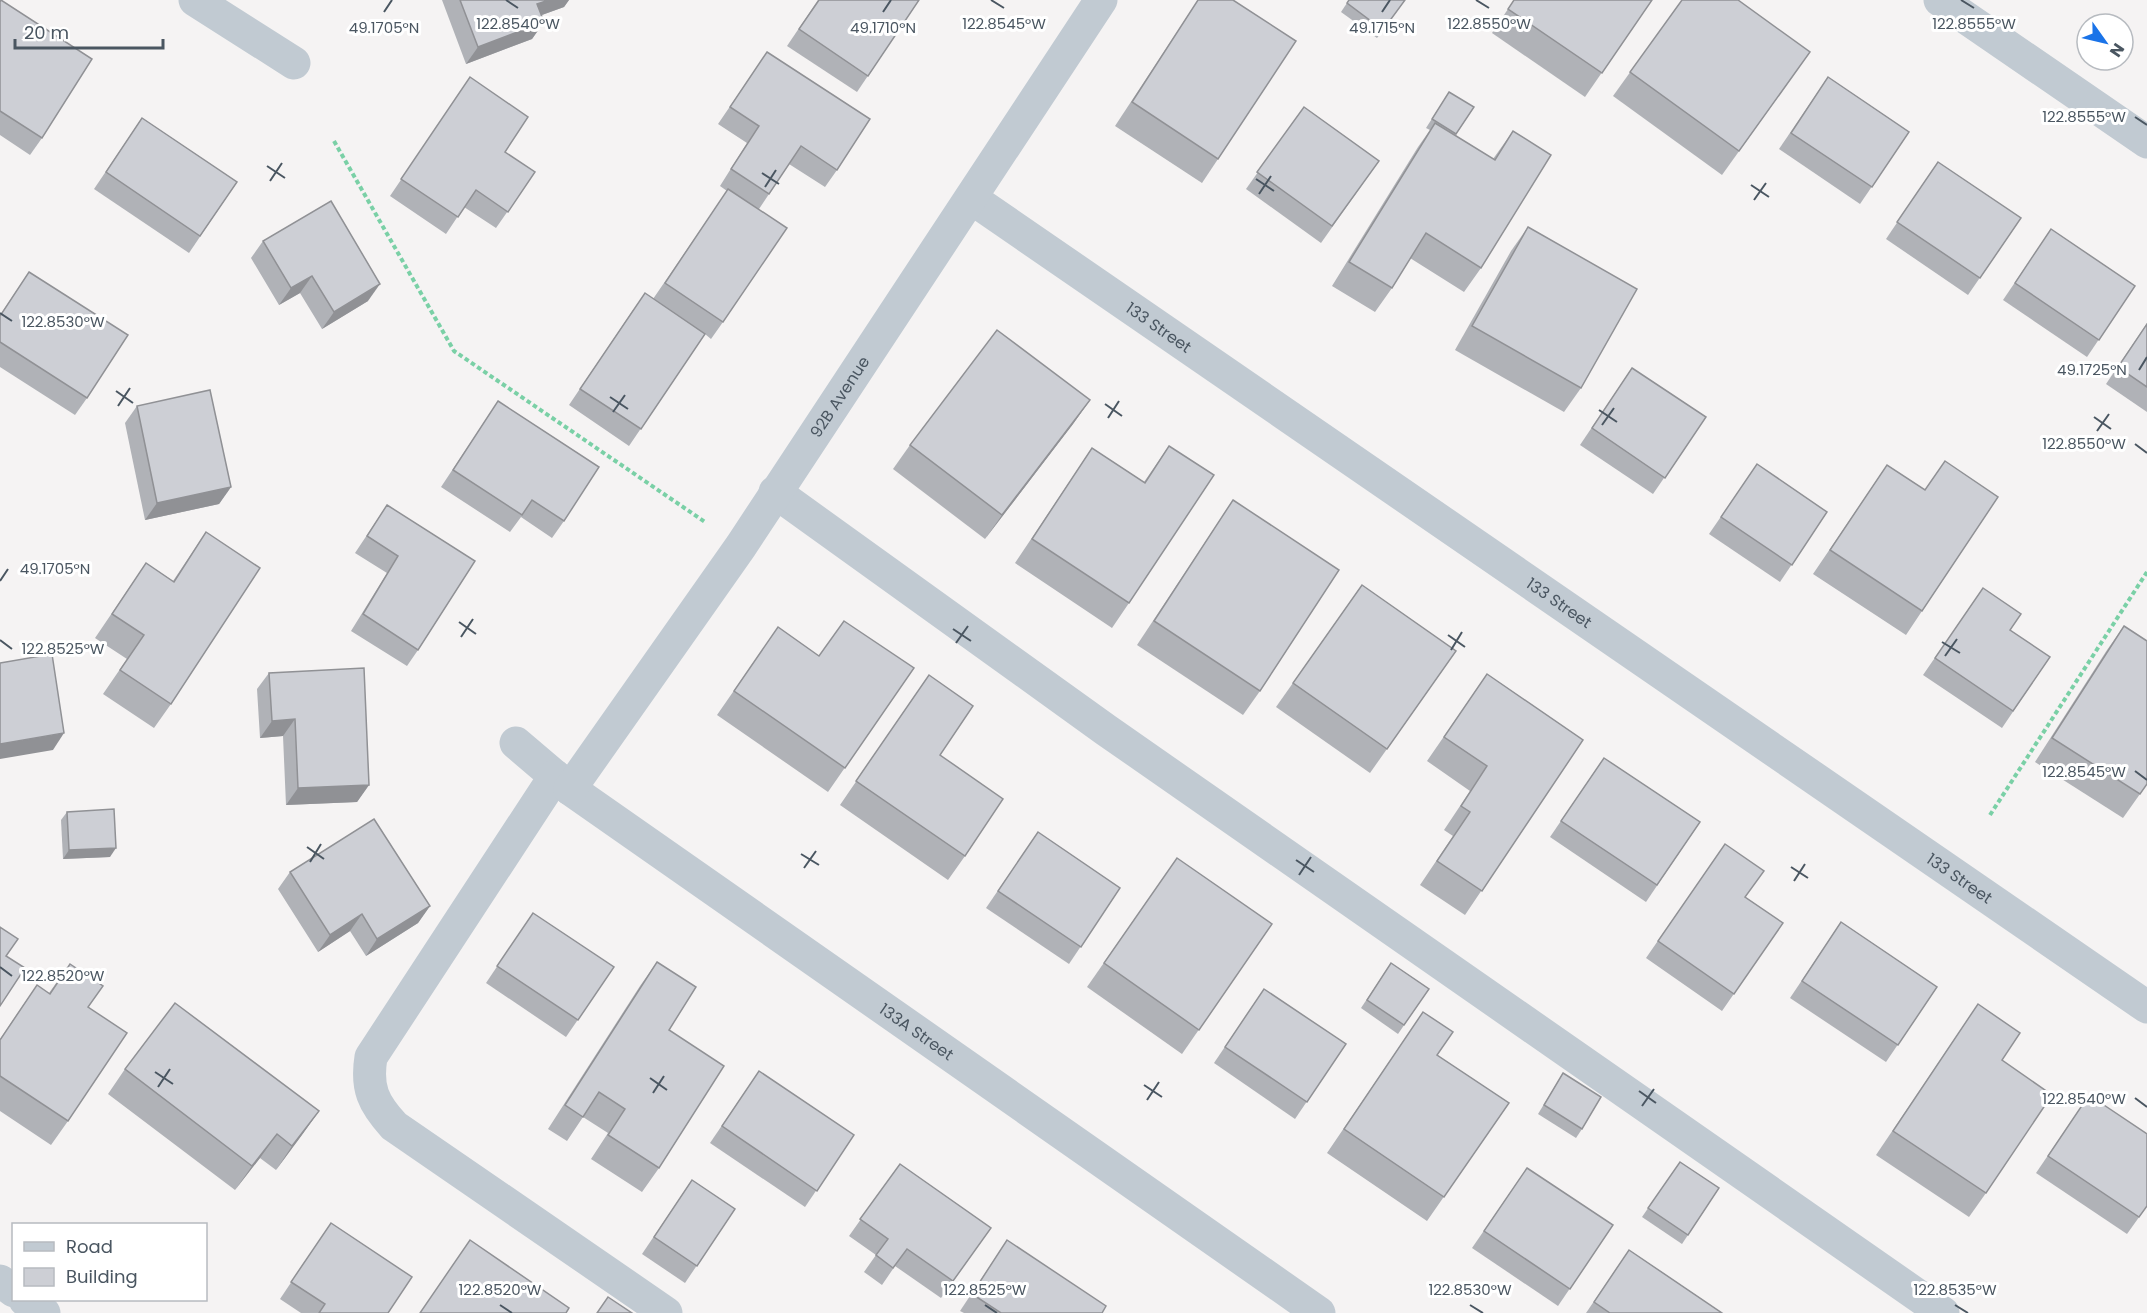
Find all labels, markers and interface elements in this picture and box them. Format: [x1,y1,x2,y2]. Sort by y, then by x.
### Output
scale bar [15,12,164,50]
north arrow [2075,12,2135,72]
text: 122.8540°W [476,13,560,34]
text: 122.8545°W [962,13,1046,34]
text: 122.8550°W [1447,13,1531,34]
text: 122.8555°W [1932,13,2016,34]
text: 49.1705°N [349,17,419,38]
text: 49.1710°N [850,17,916,38]
text: 49.1715°N [1349,17,1415,38]
text: 20 m [24,20,69,45]
text: N [2104,39,2130,62]
text: 122.8555°W [2042,106,2126,127]
street label: 133 Street [1121,296,1196,358]
text: 122.8530°W [21,311,105,332]
street label: 92B Avenue [804,351,875,442]
text: 49.1725°N [2057,359,2127,380]
text: 122.8550°W [2042,433,2126,454]
text: 49.1705°N [20,558,90,579]
street label: 133 Street [1522,572,1597,634]
text: 122.8525°W [22,638,105,659]
text: 122.8545°W [2042,761,2126,782]
street label: 133 Street [1922,847,1997,909]
text: 122.8520°W [22,965,105,986]
street label: 133A Street [875,997,959,1066]
text: 122.8540°W [2042,1088,2126,1109]
legend [12,1223,207,1301]
text: Road [66,1234,113,1259]
text: Building [66,1264,138,1289]
text: 122.8520°W [459,1279,542,1300]
text: 122.8525°W [944,1279,1027,1300]
text: 122.8530°W [1428,1279,1512,1300]
text: 122.8535°W [1913,1279,1997,1300]

